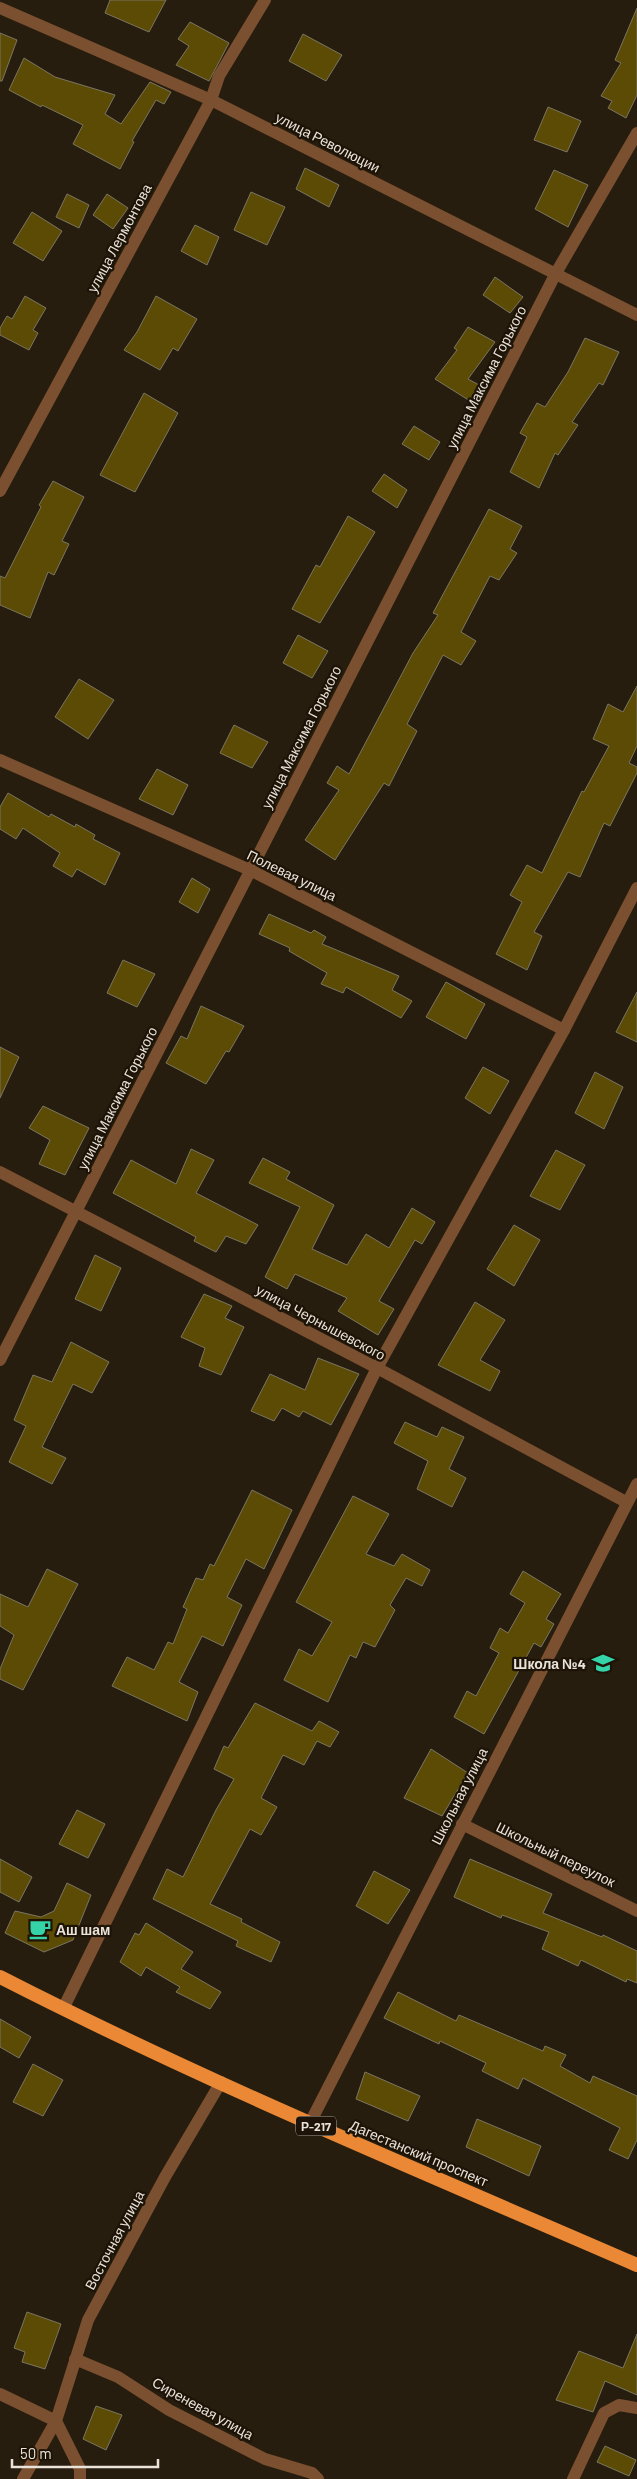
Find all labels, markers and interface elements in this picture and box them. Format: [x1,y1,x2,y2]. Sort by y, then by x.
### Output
street label: улица Революции [273,108,383,176]
street label: улица Лермонтова [83,181,155,295]
street label: улица Максима Горького [442,302,530,451]
street label: улица Максима Горького [257,662,345,811]
street label: Полевая улица [244,846,340,904]
street label: улица Максима Горького [73,1023,161,1172]
street label: улица Чернышевского [253,1281,389,1363]
school or university icon: Школа №4 [590,1650,616,1676]
place label: Школа №4 [513,1655,586,1672]
street label: Школьная улица [427,1745,491,1847]
street label: Школьный переулок [494,1818,619,1891]
cafe icon: Аш шам [27,1916,53,1942]
place label: Аш шам [56,1921,110,1938]
road number: Р-217 [296,2116,336,2136]
street label: Дагестанский проспект [347,2116,491,2190]
street label: Восточная улица [81,2187,147,2292]
street label: Сиреневая улица [149,2373,257,2443]
scale bar [12,2436,159,2468]
text: 50 m [20,2444,52,2462]

